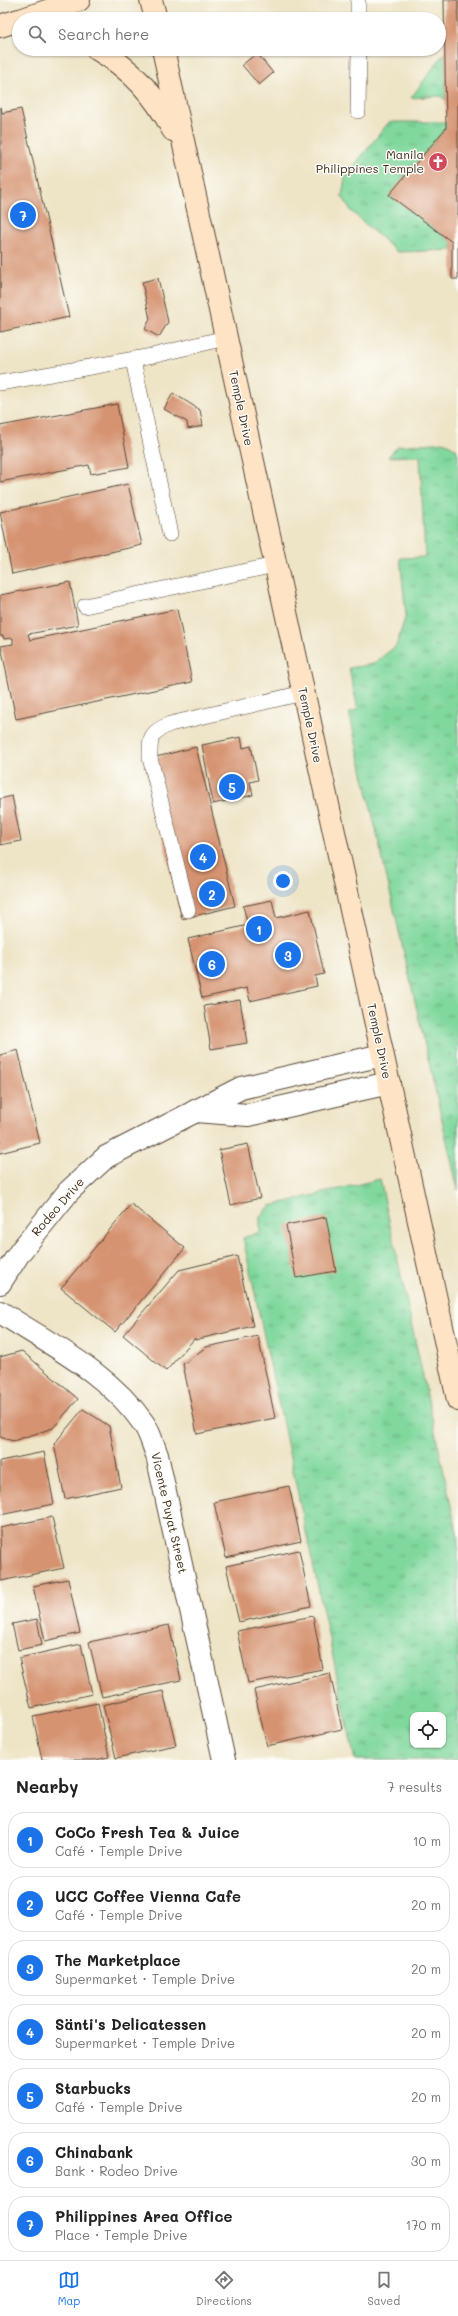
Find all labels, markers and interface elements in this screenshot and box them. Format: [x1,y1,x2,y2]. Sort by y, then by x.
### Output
search box [12,12,446,56]
icon: search [26,23,48,45]
text: Search here [58,24,149,44]
place label: Manila Philippines Temple [316,146,424,176]
church icon: Manila Philippines Temple [427,151,449,173]
pin: 7 [10,200,36,230]
street label: Temple Drive [226,368,258,447]
street label: Temple Drive [295,685,327,764]
pin: 5 [219,772,245,802]
pin: 4 [190,842,216,872]
your location [273,871,293,891]
pin: 2 [199,879,225,909]
pin: 1 [246,914,272,944]
pin: 3 [275,940,301,970]
pin: 6 [199,949,225,979]
street label: Temple Drive [364,1001,396,1080]
street label: Rodeo Drive [27,1174,87,1239]
street label: Vicente Puyat Street [148,1451,192,1575]
map controls [410,1712,446,1748]
button: locate [410,1712,446,1748]
text: Nearby [16,1775,78,1797]
text: 7 results [387,1778,442,1795]
text: CoCo Fresh Tea & Juice [55,1822,239,1842]
text: 1 [27,1832,33,1849]
text: 10 m [413,1832,441,1849]
text: Café · Temple Drive [55,1842,182,1859]
text: UCC Coffee Vienna Cafe [55,1886,241,1906]
text: 2 [26,1896,34,1913]
text: 20 m [411,1896,441,1913]
text: Café · Temple Drive [55,1906,182,1923]
text: The Marketplace [55,1950,180,1970]
text: 3 [26,1960,34,1977]
text: 20 m [411,1960,441,1977]
text: Supermarket · Temple Drive [55,1970,235,1987]
text: Sänti's Delicatessen [55,2014,206,2034]
text: 4 [26,2024,34,2041]
text: 20 m [411,2024,441,2041]
text: Supermarket · Temple Drive [55,2034,235,2051]
text: Starbucks [55,2078,131,2098]
text: 5 [26,2088,34,2105]
text: 20 m [411,2088,441,2105]
text: Café · Temple Drive [55,2098,182,2115]
text: Chinabank [55,2142,133,2162]
text: 6 [26,2152,34,2169]
text: 30 m [411,2152,441,2169]
text: Bank · Rodeo Drive [55,2162,178,2179]
text: Philippines Area Office [55,2206,232,2226]
text: 7 [26,2216,34,2233]
text: 170 m [405,2216,441,2233]
text: Place · Temple Drive [55,2226,187,2243]
tab: Map [58,2269,80,2308]
tab: Directions [196,2269,252,2308]
tab: Saved [367,2269,400,2308]

